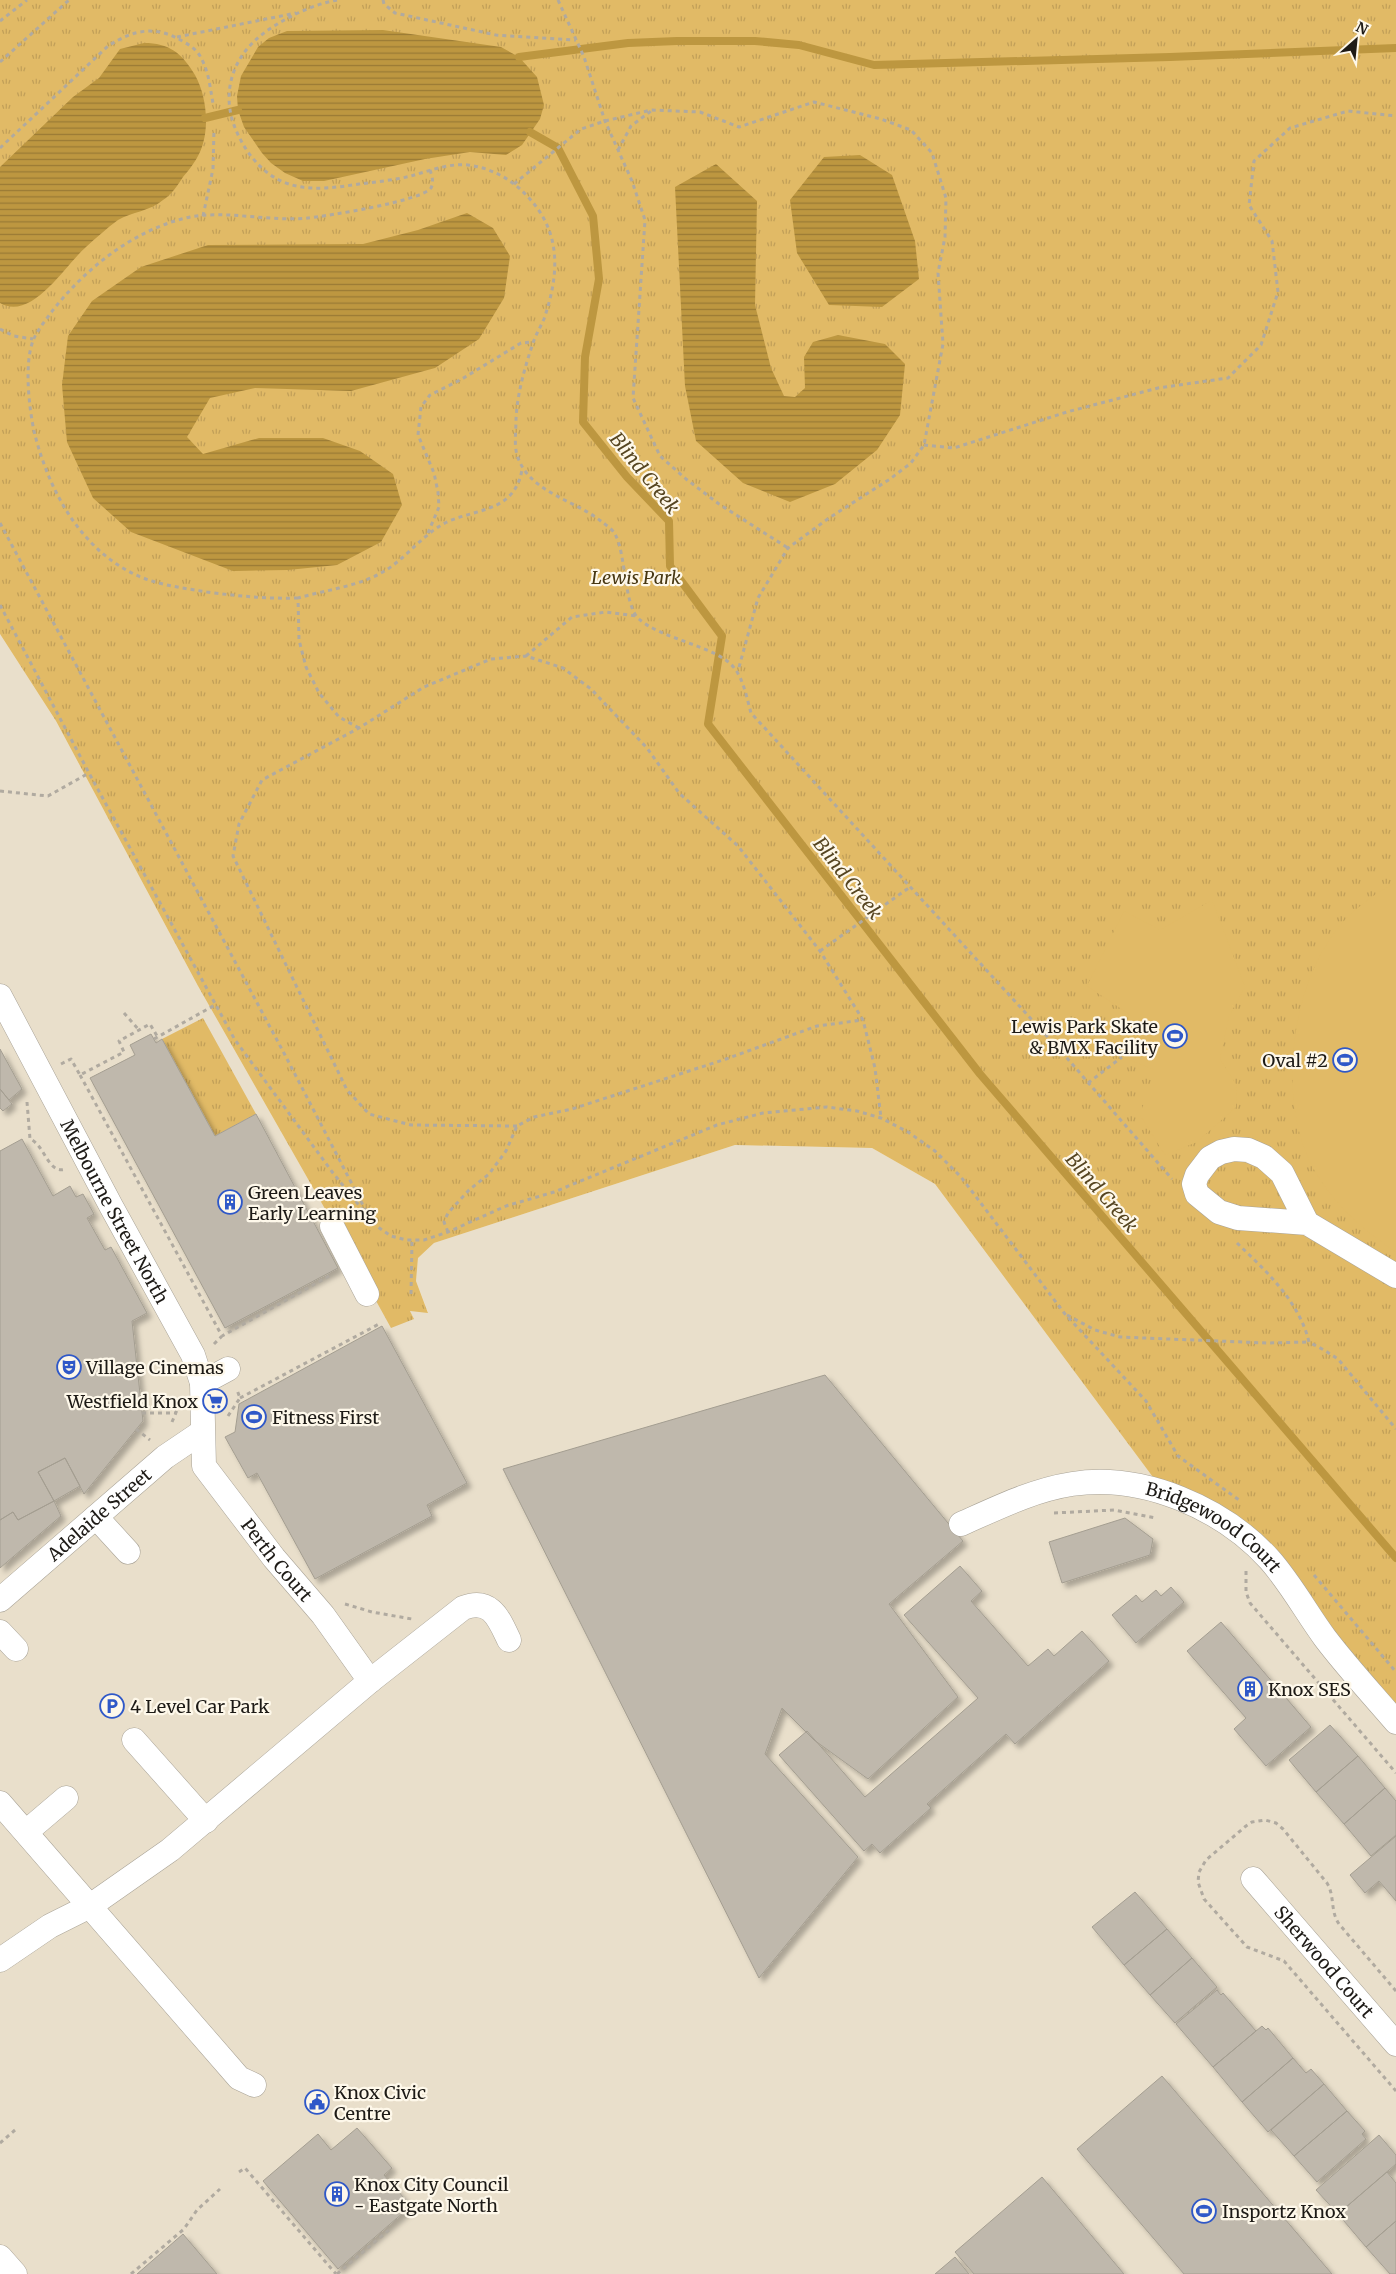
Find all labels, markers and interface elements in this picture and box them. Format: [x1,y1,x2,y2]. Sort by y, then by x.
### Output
north arrow [1331,15,1381,65]
text: N [1353,18,1371,39]
water label: Blind Creek [605,427,686,519]
park label: Lewis Park [591,566,681,589]
water label: Blind Creek [808,832,888,924]
place label: Lewis Park Skate & BMX Facility [1011,1015,1159,1059]
sports icon: Lewis Park Skate & BMX Facility [1162,1023,1188,1049]
sports icon: Oval #2 [1332,1047,1358,1073]
place label: Oval #2 [1262,1049,1328,1072]
street label: Melbourne Street North [56,1115,174,1308]
water label: Blind Creek [1061,1147,1144,1237]
place label: Green Leaves Early Learning [248,1181,376,1225]
building icon: Green Leaves Early Learning [217,1189,243,1215]
theatre icon: Village Cinemas [56,1354,82,1380]
place label: Village Cinemas [85,1356,224,1379]
supermarket icon: Westfield Knox [202,1388,228,1414]
place label: Westfield Knox [66,1390,198,1413]
sports icon: Fitness First [241,1404,267,1430]
place label: Fitness First [272,1406,379,1429]
street label: Adelaide Street [41,1463,156,1566]
street label: Bridgewood Court [1143,1476,1287,1577]
street label: Perth Court [237,1514,318,1606]
building icon: Knox SES [1237,1676,1263,1702]
place label: Knox SES [1268,1678,1351,1701]
parking icon: 4 Level Car Park [99,1693,125,1719]
place label: 4 Level Car Park [130,1695,270,1718]
street label: Sherwood Court [1270,1901,1379,2022]
place label: Knox Civic Centre [334,2081,426,2125]
public building icon: Knox Civic Centre [304,2089,330,2115]
place label: Knox City Council - Eastgate North [354,2173,509,2217]
building icon: Knox City Council - Eastgate North [324,2181,350,2207]
sports icon: Insportz Knox [1191,2198,1217,2224]
place label: Insportz Knox [1222,2200,1346,2223]

